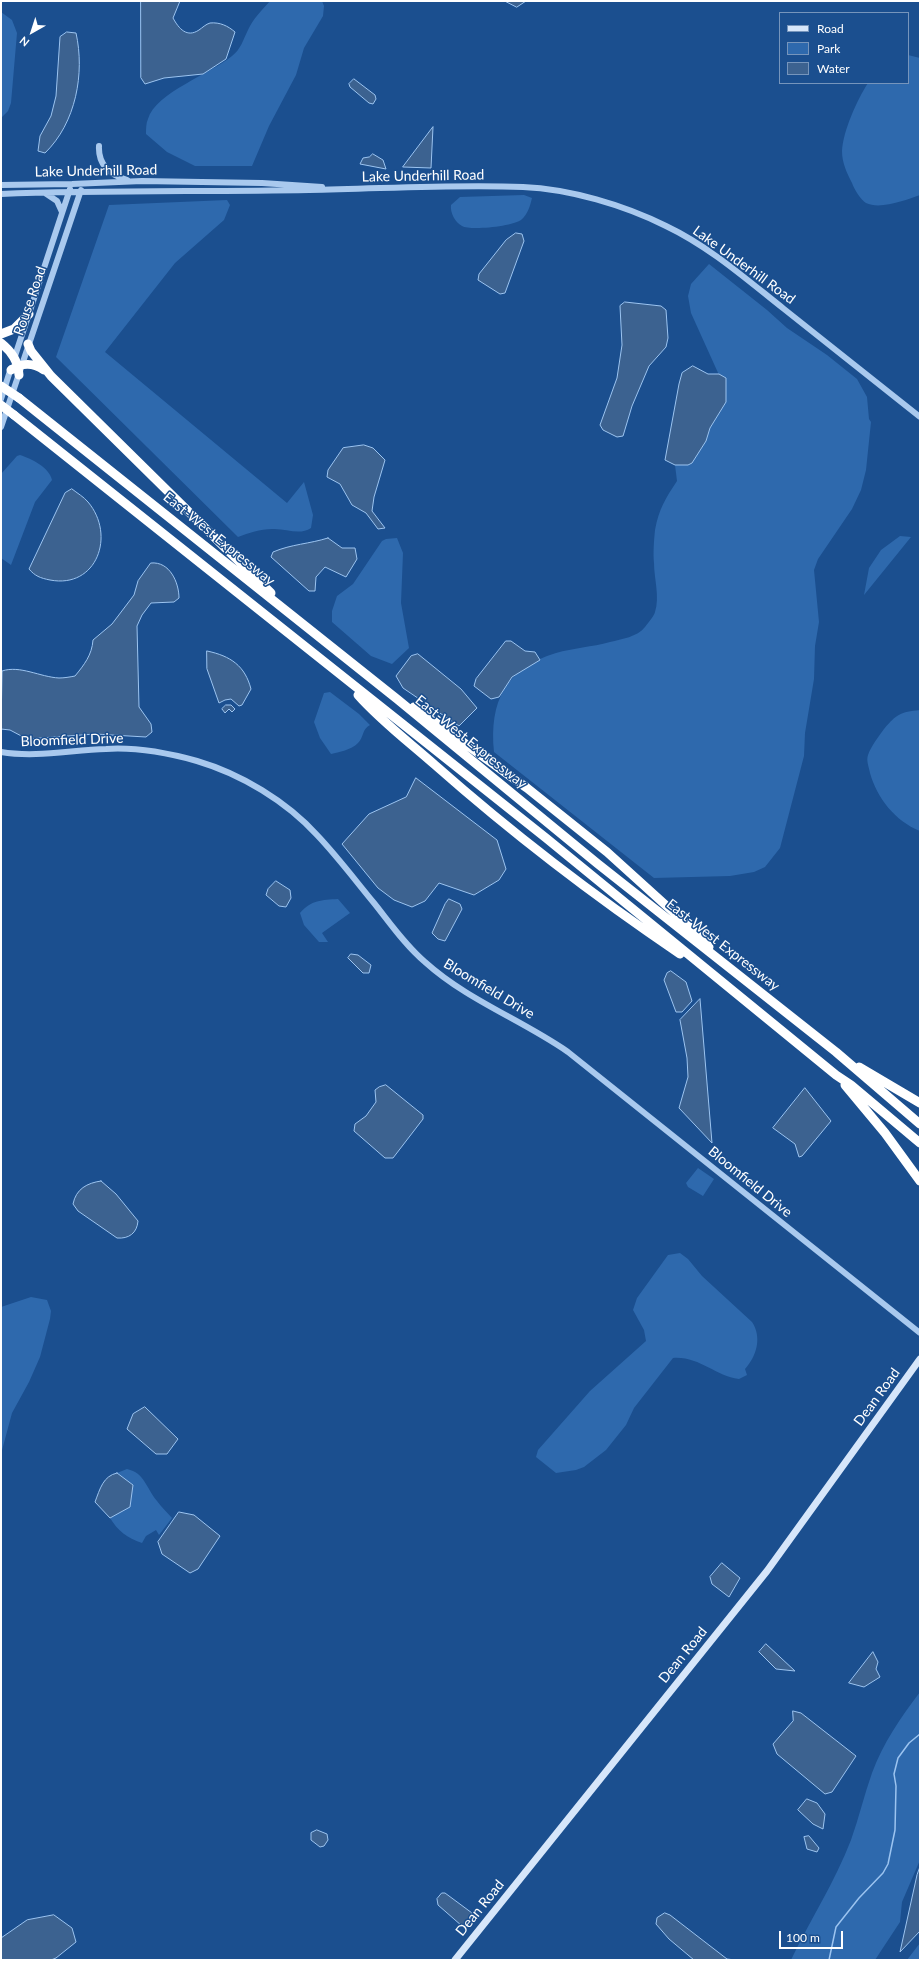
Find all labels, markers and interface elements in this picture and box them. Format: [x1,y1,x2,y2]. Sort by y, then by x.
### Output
north arrow [12,12,52,52]
legend [779,12,909,84]
text: Road [817,21,844,36]
text: N [17,34,32,49]
text: Park [817,41,840,56]
text: Water [817,61,850,76]
street label: Lake Underhill Road [35,162,157,180]
street label: Lake Underhill Road [362,167,484,185]
street label: Lake Underhill Road [690,222,798,308]
street label: Rouse Road [10,264,50,338]
street label: East-West Expressway [160,489,278,589]
street label: East-West Expressway [412,692,530,792]
street label: Bloomfield Drive [20,730,124,750]
street label: East-West Expressway [663,896,783,994]
street label: Bloomfield Drive [441,955,537,1023]
street label: Bloomfield Drive [705,1143,795,1221]
street label: Dean Road [850,1365,904,1429]
street label: Dean Road [655,1624,711,1686]
street label: Dean Road [452,1877,508,1939]
scale bar [781,1923,845,1949]
text: 100 m [786,1930,820,1945]

